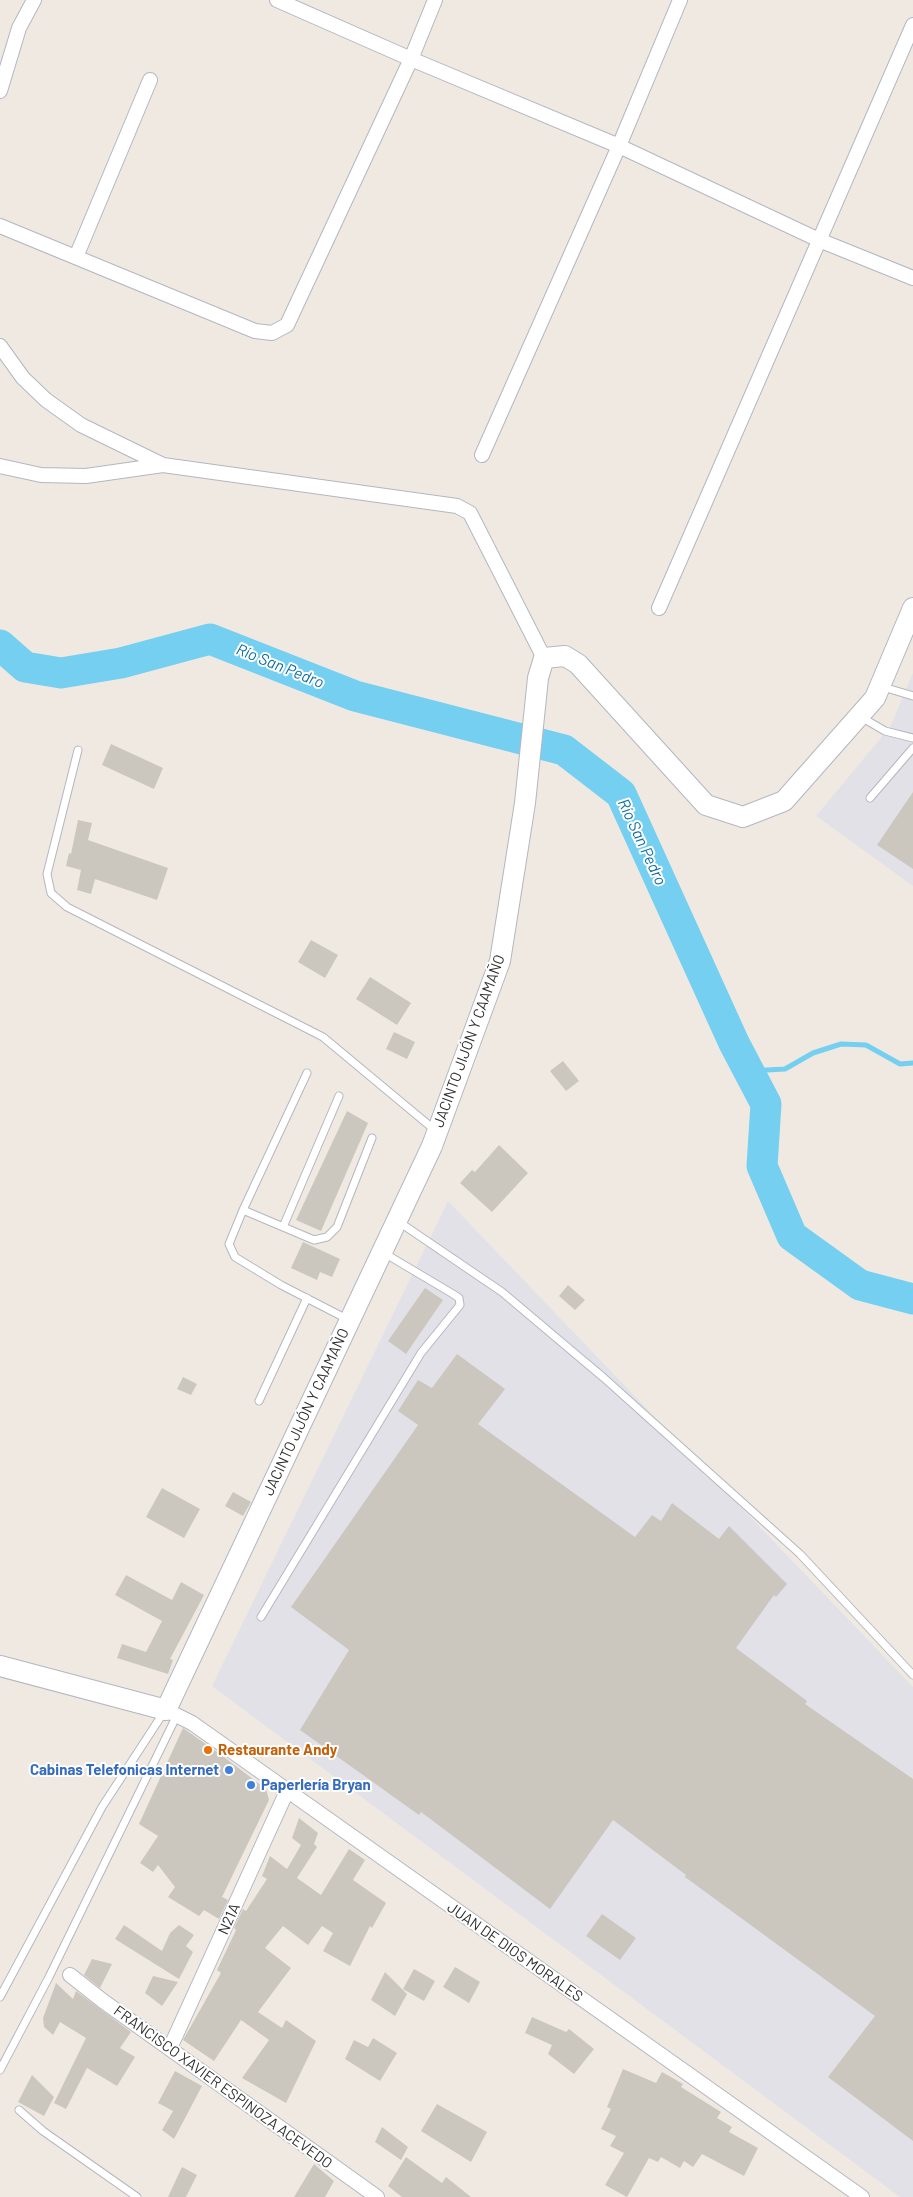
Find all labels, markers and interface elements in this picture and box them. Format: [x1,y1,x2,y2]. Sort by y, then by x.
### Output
water label: Río San Pedro [233,640,327,692]
water label: Río San Pedro [614,796,670,888]
street label: JACINTO JIJÓN Y CAAMAÑO [429,952,509,1130]
street label: JACINTO JIJÓN Y CAAMAÑO [259,1325,353,1499]
place label: Restaurante Andy [218,1741,337,1759]
marker: Restaurante Andy [202,1744,214,1756]
place label: Cabinas Telefonicas Internet [30,1761,219,1779]
marker: Cabinas Telefonicas Internet [223,1764,235,1776]
place label: Paperlería Bryan [261,1776,371,1794]
marker: Paperlería Bryan [245,1779,257,1791]
street label: JUAN DE DIOS MORALES [444,1898,586,2006]
street label: N21A [214,1901,244,1937]
street label: FRANCISCO XAVIER ESPINOZA ACEVEDO [110,2002,336,2172]

